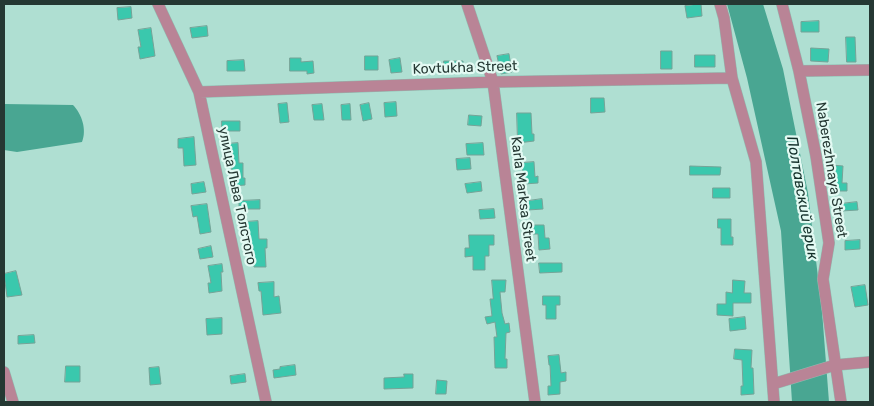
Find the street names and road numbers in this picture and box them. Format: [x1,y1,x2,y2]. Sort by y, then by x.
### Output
street label: Kovtukha Street [412,58,518,78]
street label: Naberezhnaya Street [812,101,850,239]
street label: улица Льва Толстого [214,126,260,266]
street label: Karla Marksa Street [507,135,539,263]

